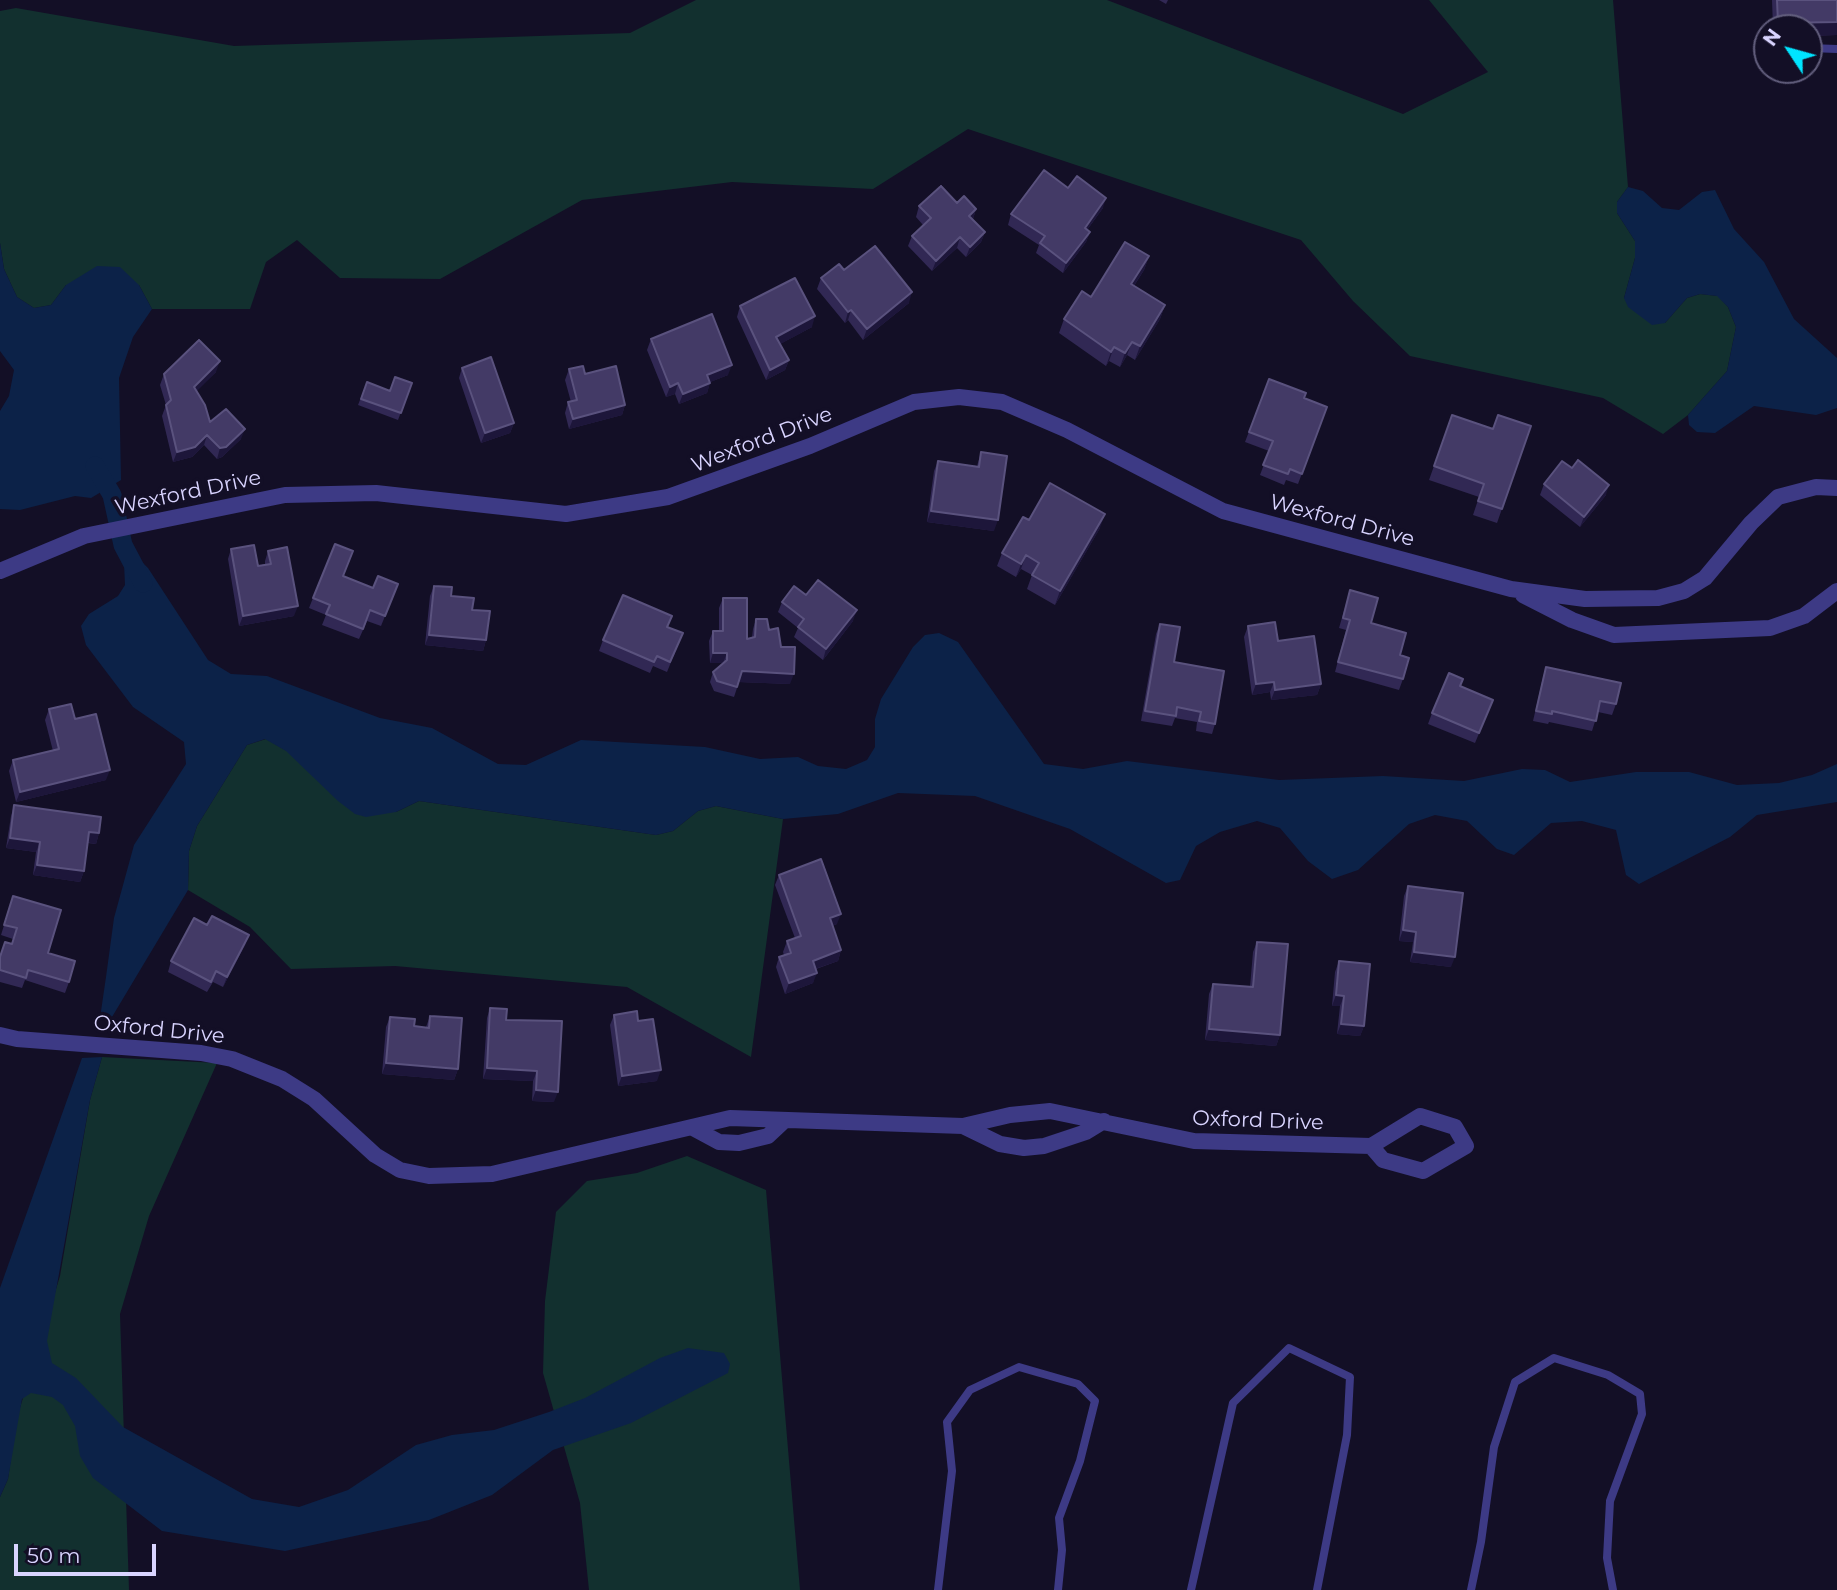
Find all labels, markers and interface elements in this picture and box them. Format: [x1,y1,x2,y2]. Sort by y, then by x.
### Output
north arrow [1753,14,1823,84]
text: N [1758,25,1786,51]
street label: Wexford Drive [688,402,836,478]
street label: Wexford Drive [113,465,263,521]
street label: Wexford Drive [1267,490,1417,552]
street label: Oxford Drive [92,1011,226,1049]
street label: Oxford Drive [1192,1106,1324,1136]
scale bar [18,1530,159,1574]
text: 50 m [27,1543,81,1568]

